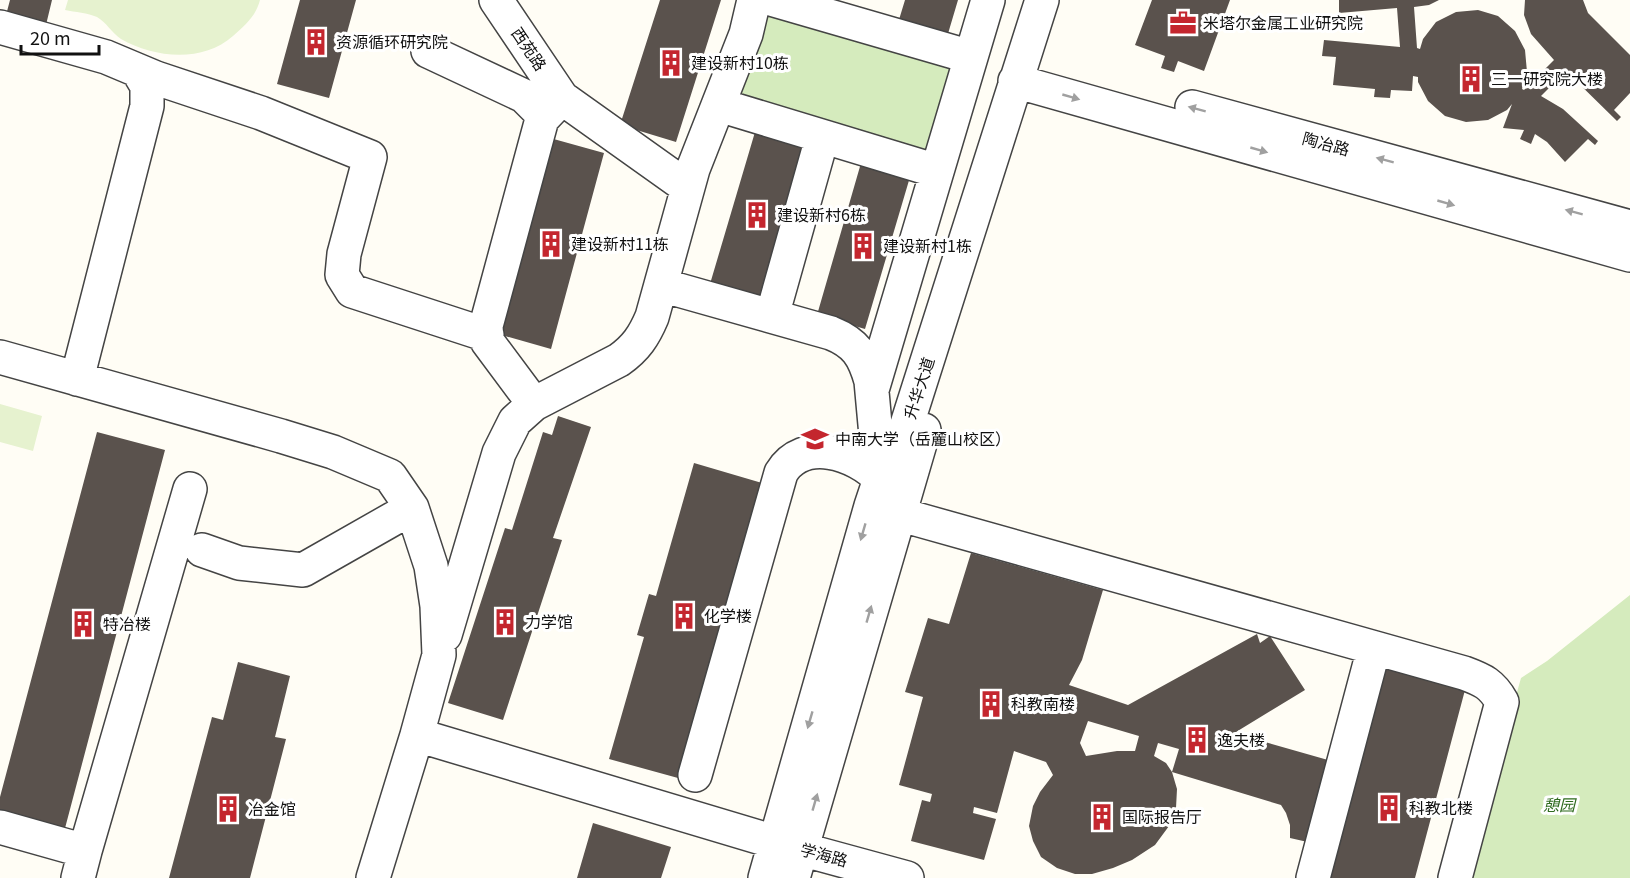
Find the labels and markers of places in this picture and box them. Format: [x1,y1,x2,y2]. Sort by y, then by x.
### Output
office icon: 米塔尔金属工业研究院 [1168,8,1198,38]
place label: 米塔尔金属工业研究院 [1203,10,1363,34]
building icon: 资源循环研究院 [301,27,331,57]
place label: 资源循环研究院 [336,29,448,53]
building icon: 建设新村10栋 [656,48,686,78]
place label: 建设新村10栋 [691,50,789,74]
building icon: 三一研究院大楼 [1456,64,1486,94]
place label: 三一研究院大楼 [1491,66,1603,90]
building icon: 建设新村6栋 [742,200,772,230]
place label: 建设新村6栋 [777,202,866,226]
building icon: 建设新村11栋 [536,229,566,259]
place label: 建设新村11栋 [571,231,669,255]
building icon: 建设新村1栋 [848,231,878,261]
place label: 建设新村1栋 [883,233,972,257]
school or university icon: 中南大学（岳麓山校区） [800,424,830,454]
place label: 中南大学（岳麓山校区） [835,426,1011,450]
building icon: 化学楼 [669,601,699,631]
place label: 化学楼 [704,603,752,627]
building icon: 力学馆 [490,607,520,637]
building icon: 特冶楼 [68,609,98,639]
place label: 力学馆 [525,609,573,633]
place label: 特冶楼 [103,611,151,635]
building icon: 科教南楼 [976,689,1006,719]
place label: 科教南楼 [1011,691,1075,715]
building icon: 逸夫楼 [1182,725,1212,755]
place label: 逸夫楼 [1217,727,1265,751]
building icon: 科教北楼 [1374,793,1404,823]
building icon: 冶金馆 [213,794,243,824]
place label: 科教北楼 [1409,795,1473,819]
place label: 冶金馆 [248,796,296,820]
building icon: 国际报告厅 [1087,802,1117,832]
place label: 国际报告厅 [1122,804,1202,828]

